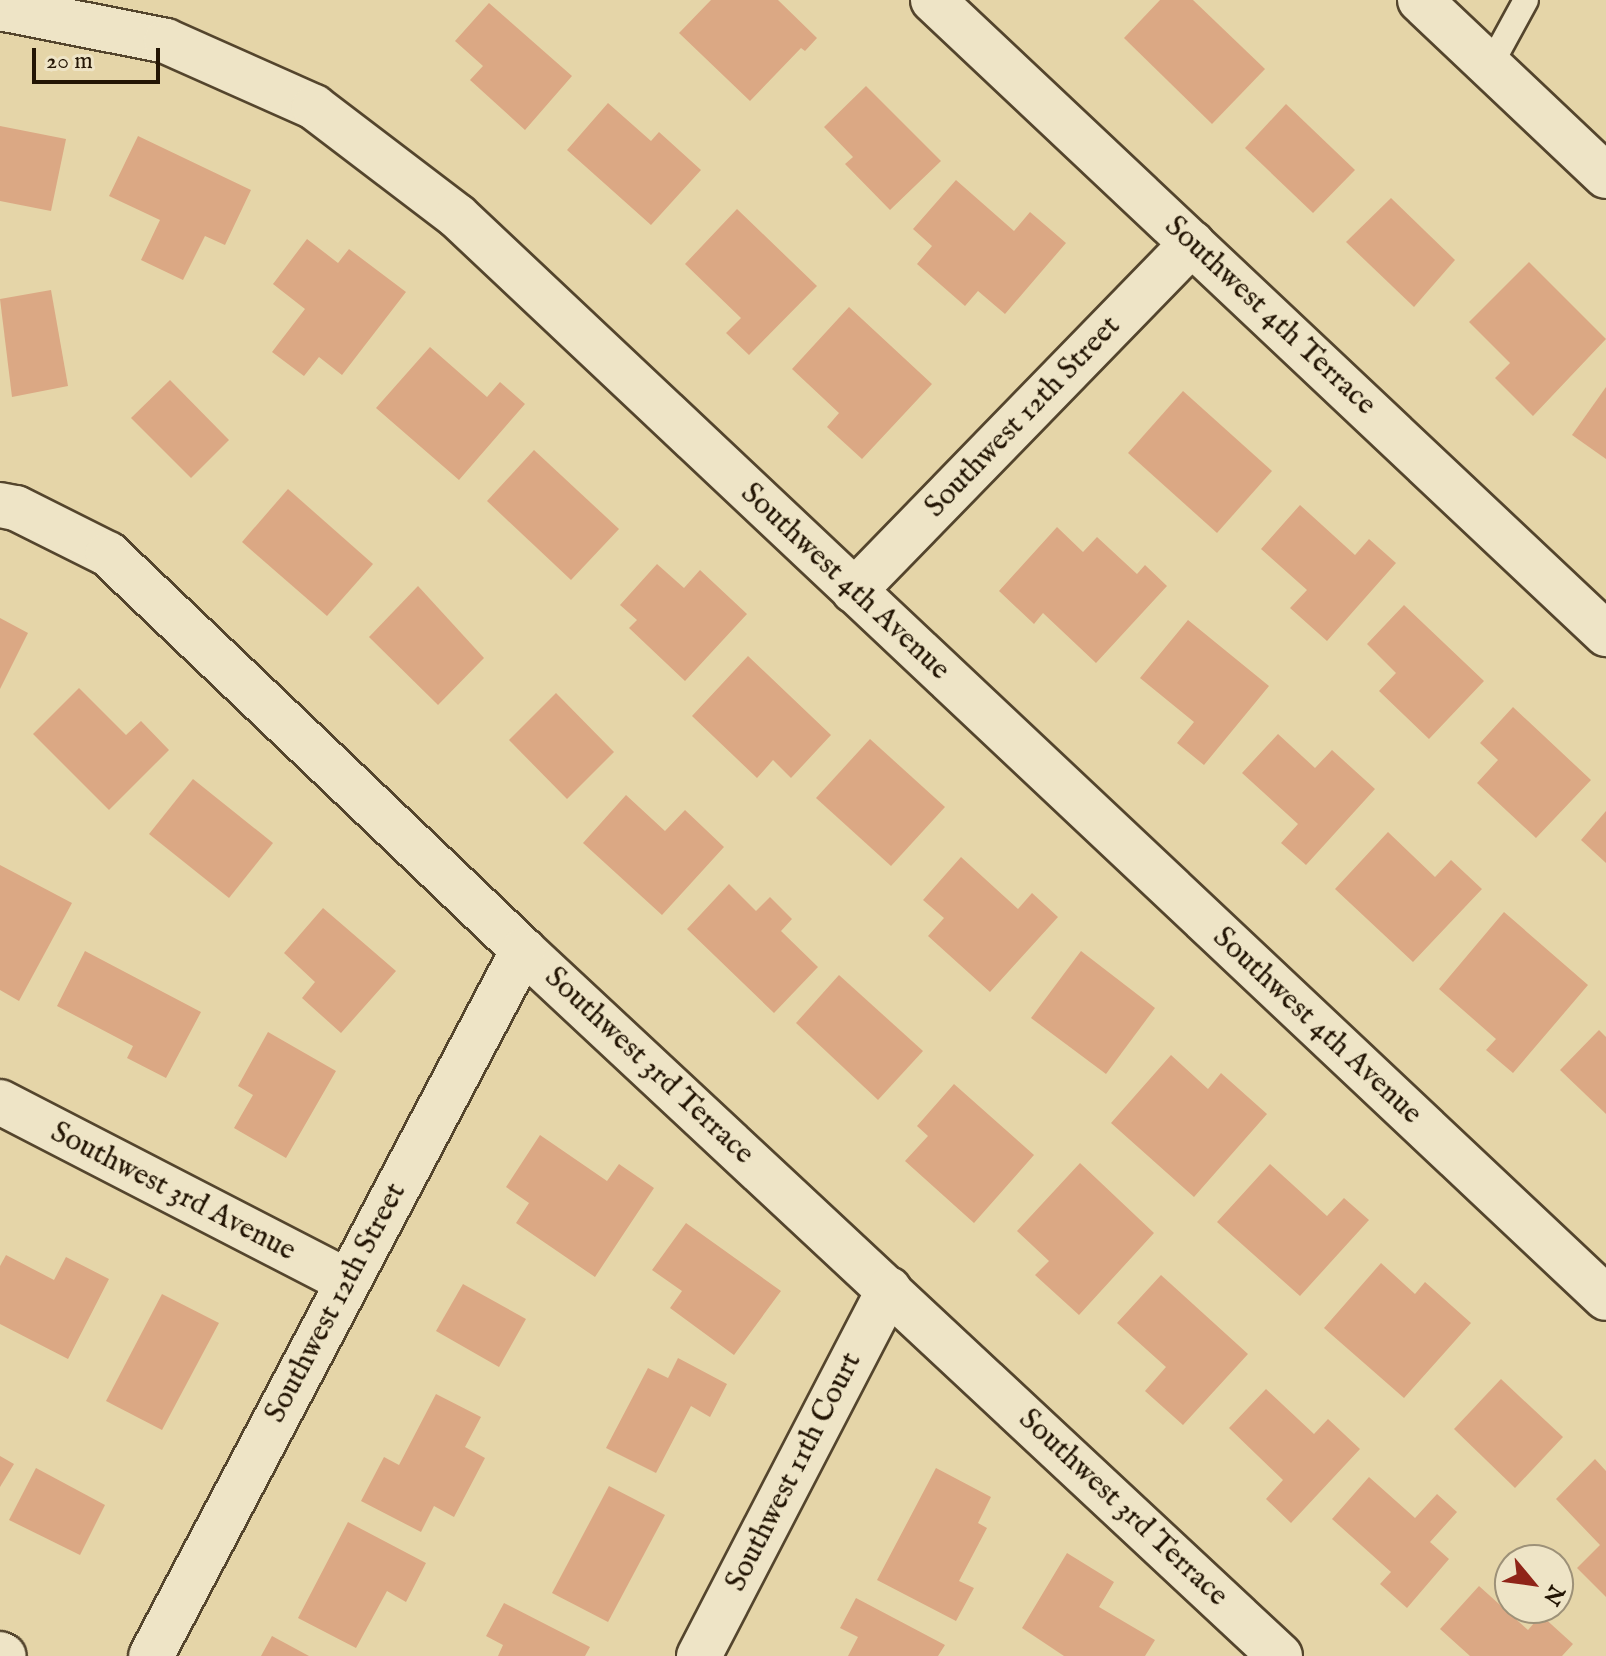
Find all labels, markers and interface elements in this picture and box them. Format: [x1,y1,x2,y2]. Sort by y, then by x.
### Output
scale bar [36,32,164,82]
text: 20 m [46,46,93,77]
street label: Southwest 4th Terrace [1157,209,1383,423]
street label: Southwest 12th Street [918,309,1128,525]
street label: Southwest 4th Avenue [733,476,957,688]
street label: Southwest 4th Avenue [1205,920,1429,1132]
street label: Southwest 3rd Terrace [537,960,761,1172]
street label: Southwest 3rd Avenue [45,1115,301,1269]
street label: Southwest 12th Street [258,1177,414,1429]
street label: Southwest 11th Court [718,1347,870,1597]
street label: Southwest 3rd Terrace [1011,1402,1235,1614]
north arrow [1494,1544,1574,1624]
text: N [1536,1580,1570,1610]

